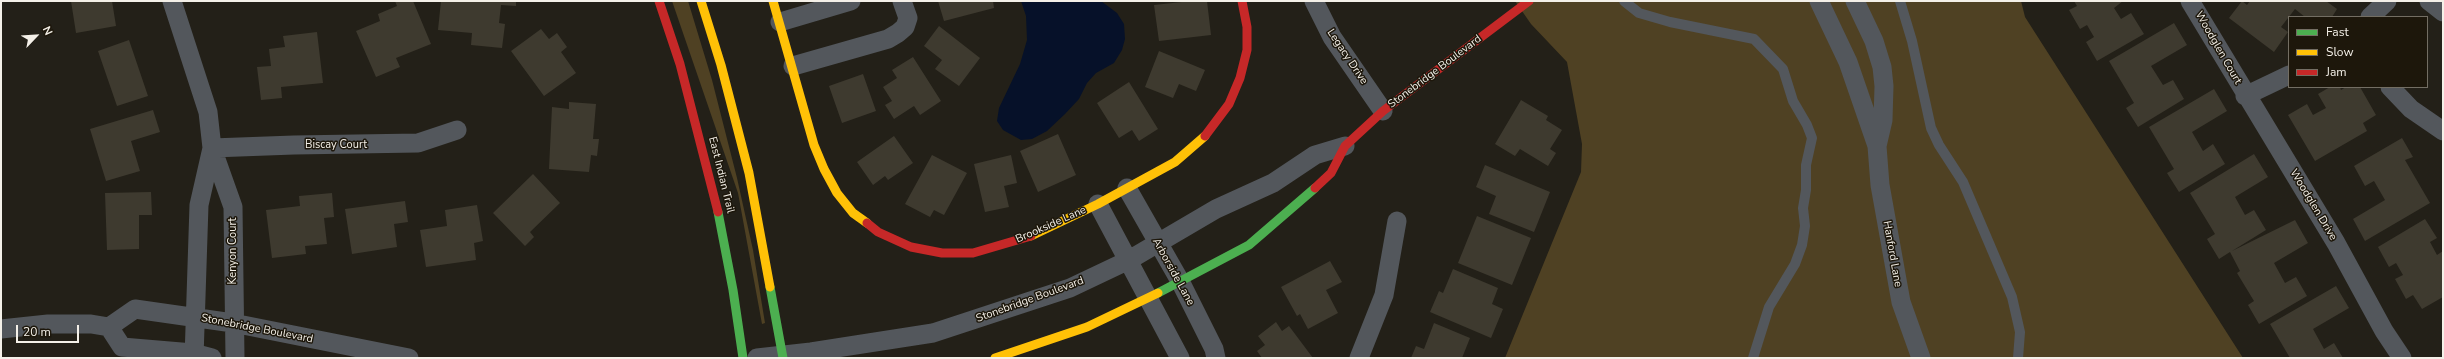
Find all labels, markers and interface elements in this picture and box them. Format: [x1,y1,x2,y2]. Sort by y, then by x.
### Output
street label: Woodglen Court [2192,9,2244,87]
north arrow [16,16,56,56]
legend [2288,16,2428,88]
text: N [39,24,56,38]
text: Fast [2326,24,2349,40]
street label: Legacy Drive [1324,27,1370,87]
street label: Stonebridge Boulevard [1386,33,1484,111]
text: Slow [2326,44,2354,60]
text: Jam [2326,64,2347,80]
street label: East Indian Trail [705,135,737,215]
street label: Biscay Court [305,138,367,152]
street label: Woodglen Drive [2287,167,2339,243]
street label: Brookside Lane [1014,204,1088,246]
street label: Kenyon Court [226,218,240,284]
street label: Hanford Lane [1880,220,1904,288]
street label: Arborside Lane [1149,236,1197,308]
street label: Stonebridge Boulevard [974,274,1086,326]
street label: Stonebridge Boulevard [200,312,314,346]
scale bar [18,317,81,343]
text: 20 m [23,324,51,340]

